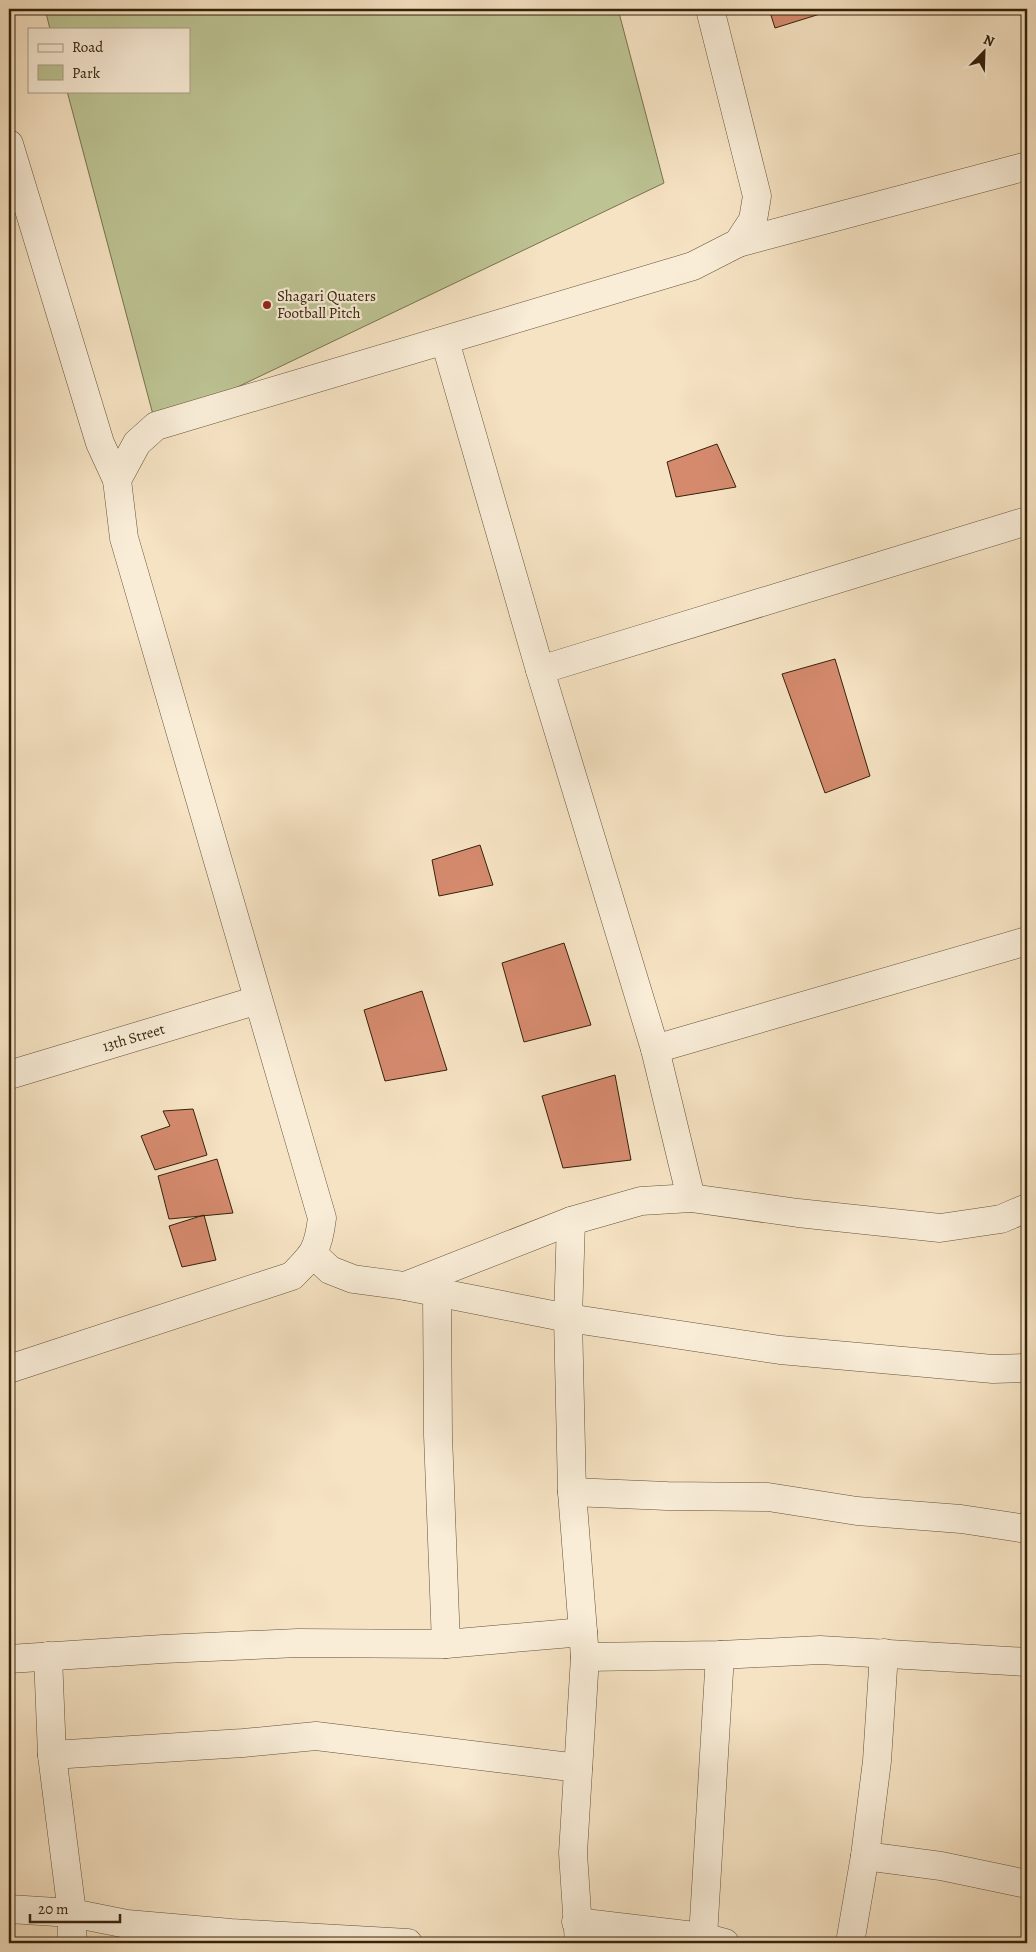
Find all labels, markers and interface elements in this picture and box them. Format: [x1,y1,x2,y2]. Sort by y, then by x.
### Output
legend [28,28,190,92]
north arrow [958,28,1008,78]
text: N [980,30,997,51]
text: Road [72,37,104,57]
text: Park [72,63,101,83]
place label: Shagari Quaters Football Pitch [277,286,376,323]
marker: Shagari Quaters Football Pitch [261,299,273,311]
street label: 13th Street [100,1019,167,1056]
scale bar [30,1892,120,1924]
text: 20 m [38,1899,69,1919]

